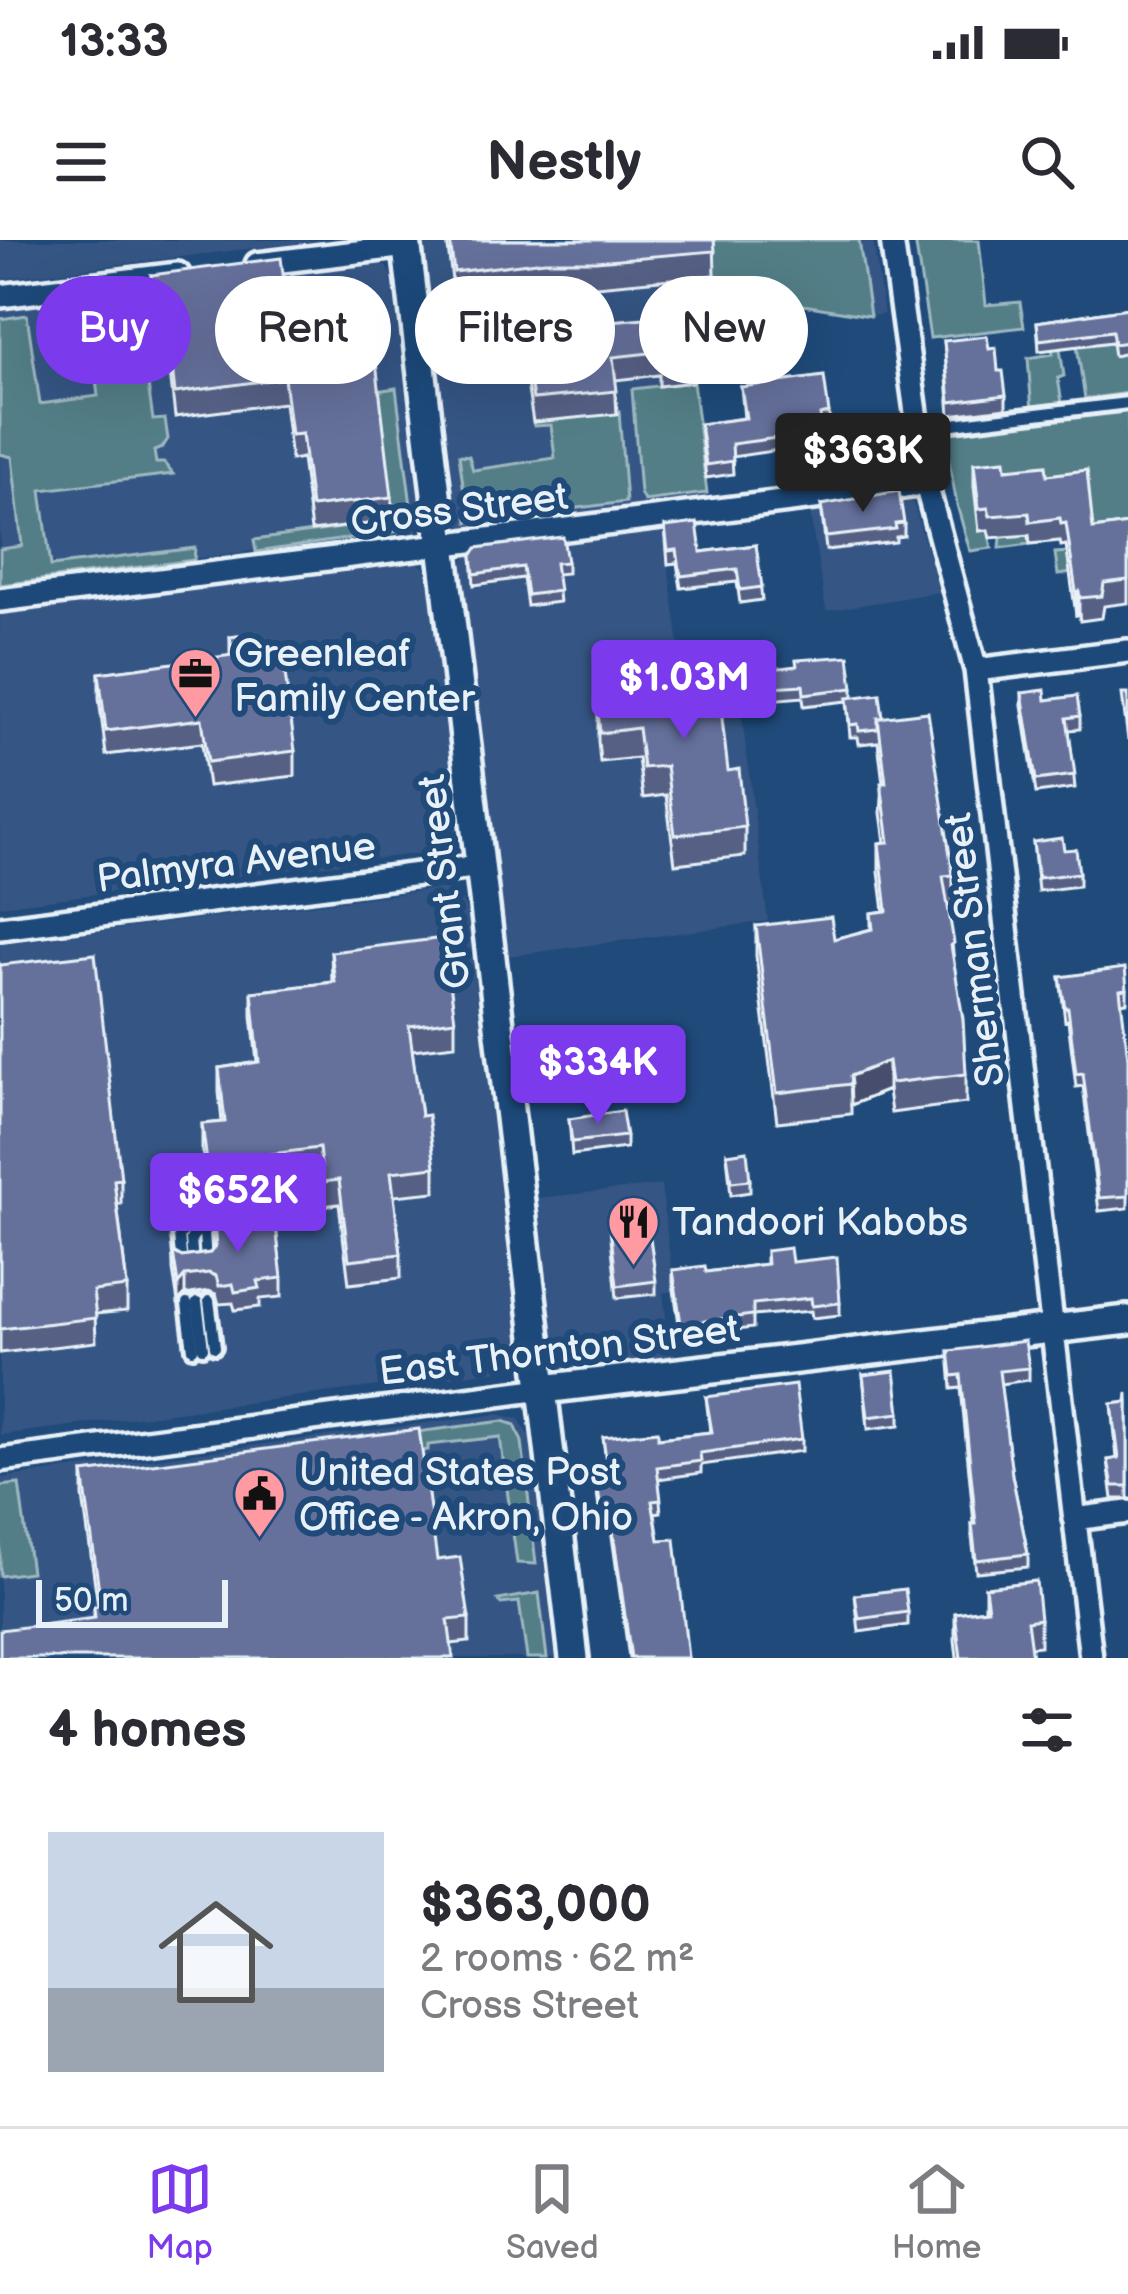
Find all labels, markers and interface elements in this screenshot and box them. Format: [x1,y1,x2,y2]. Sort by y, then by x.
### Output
text: 13:33 [60,15,169,70]
icon: menu [48,129,114,195]
icon: search [1014,129,1080,195]
text: Nestly [487,130,641,195]
chip: Buy [36,276,191,384]
chip: Rent [215,276,391,384]
chip: Filters [415,276,615,384]
chip: New [639,276,808,384]
pin: $363K [779,413,947,515]
text: $363K [802,428,924,475]
street label: Cross Street [348,474,571,547]
place label: Greenleaf Family Center [234,631,476,723]
pin: $1.03M [586,640,782,742]
office icon: Greenleaf Family Center [167,646,223,720]
text: $1.03M [618,655,750,702]
street label: Grant Street [409,772,482,991]
street label: Sherman Street [935,810,1016,1089]
street label: Palmyra Avenue [94,823,378,904]
pin: $334K [514,1025,682,1127]
text: $334K [538,1040,658,1087]
pin: $652K [154,1153,322,1255]
text: $652K [177,1168,299,1215]
restaurant icon: Tandoori Kabobs [605,1193,661,1267]
place label: Tandoori Kabobs [672,1200,968,1247]
street label: East Thornton Street [377,1306,742,1397]
place label: United States Post Office - Akron, Ohio [299,1450,633,1542]
public building icon: United States Post Office - Akron, Ohio [232,1465,288,1539]
scale bar [36,1574,228,1627]
text: 50 m [54,1581,129,1621]
icon: filters [1014,1697,1080,1763]
text: 4 homes [48,1700,247,1761]
text: $363,000 [420,1875,651,1936]
icon: home [144,1880,288,2024]
text: 2 rooms · 62 m² [420,1936,695,1983]
text: Cross Street [420,1983,639,2030]
tab: Map [147,2156,213,2268]
tab: Saved [506,2156,599,2268]
tab: Home [892,2156,981,2268]

